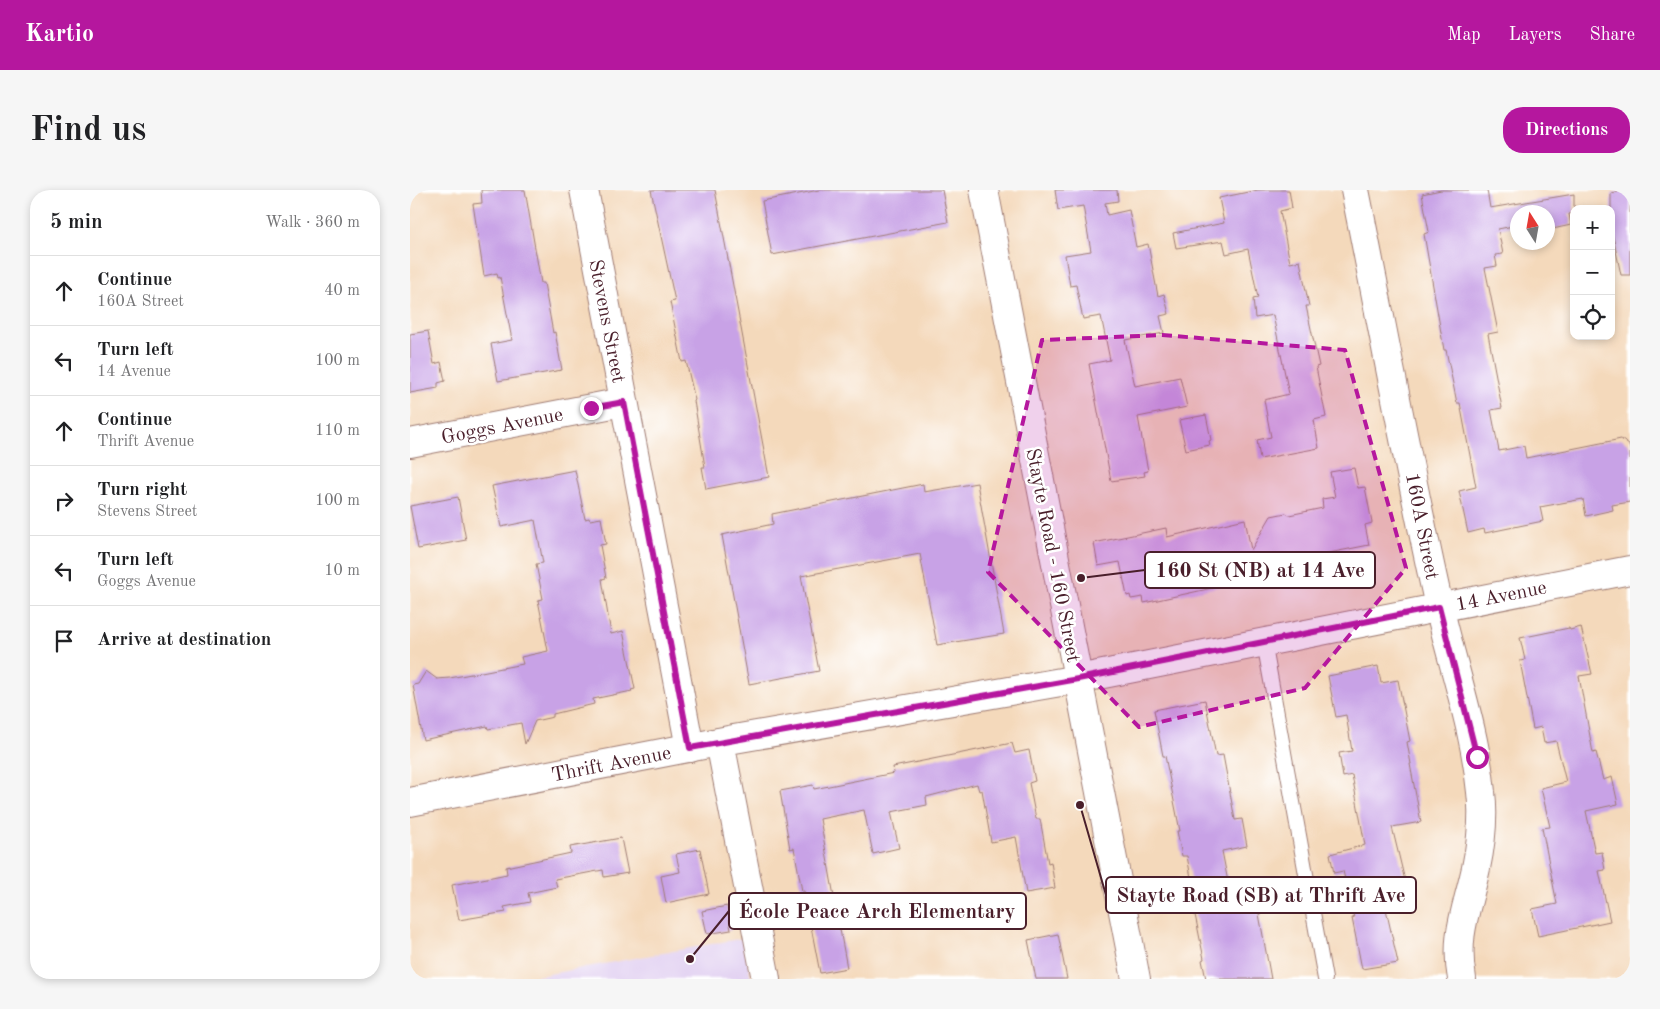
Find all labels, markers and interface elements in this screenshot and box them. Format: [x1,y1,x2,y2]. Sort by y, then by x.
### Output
text: Kartio [25,23,94,47]
text: Map [1447,26,1481,44]
text: Layers [1509,26,1561,44]
text: Share [1589,26,1635,44]
button: Directions [1503,107,1630,153]
text: Find us [30,113,146,148]
north arrow [1510,205,1555,250]
map controls [1570,205,1615,340]
button: + [1570,205,1615,250]
text: 5 min [50,212,103,233]
text: Walk · 360 m [265,215,360,231]
button: − [1570,250,1615,295]
street label: Stevens Street [584,258,628,385]
text: Continue [97,271,172,290]
icon: ahead [50,277,78,305]
text: 40 m [324,283,360,299]
text: 160A Street [97,294,184,310]
button: locate [1570,295,1615,340]
text: Turn left [97,341,174,360]
icon: left [50,347,78,375]
text: 100 m [315,353,360,369]
text: 14 Avenue [97,364,171,380]
route end [580,397,603,420]
street label: Goggs Avenue [440,405,565,449]
text: Continue [97,411,172,430]
icon: ahead [50,417,78,445]
text: 110 m [315,423,360,439]
text: Thrift Avenue [97,434,194,450]
street label: Stayte Road - 160 Street [1021,447,1083,664]
street label: 160A Street [1401,471,1441,582]
text: Turn right [97,481,187,500]
icon: right [50,487,78,515]
text: 100 m [315,493,360,509]
text: Stevens Street [97,504,197,520]
text: Turn left [97,551,174,570]
callout: 160 St (NB) at 14 Ave [1145,552,1375,588]
icon: left [50,557,78,585]
text: 160 St (NB) at 14 Ave [1155,561,1365,582]
text: 10 m [324,563,360,579]
text: Goggs Avenue [97,574,196,590]
street label: 14 Avenue [1454,578,1549,616]
icon: arrive [50,627,78,655]
text: Arrive at destination [97,631,271,650]
street label: Thrift Avenue [550,744,673,786]
route start [1466,746,1489,769]
callout: Stayte Road (SB) at Thrift Ave [1106,877,1416,913]
text: Stayte Road (SB) at Thrift Ave [1116,886,1406,907]
callout: École Peace Arch Elementary [729,893,1026,929]
text: École Peace Arch Elementary [738,898,1016,923]

